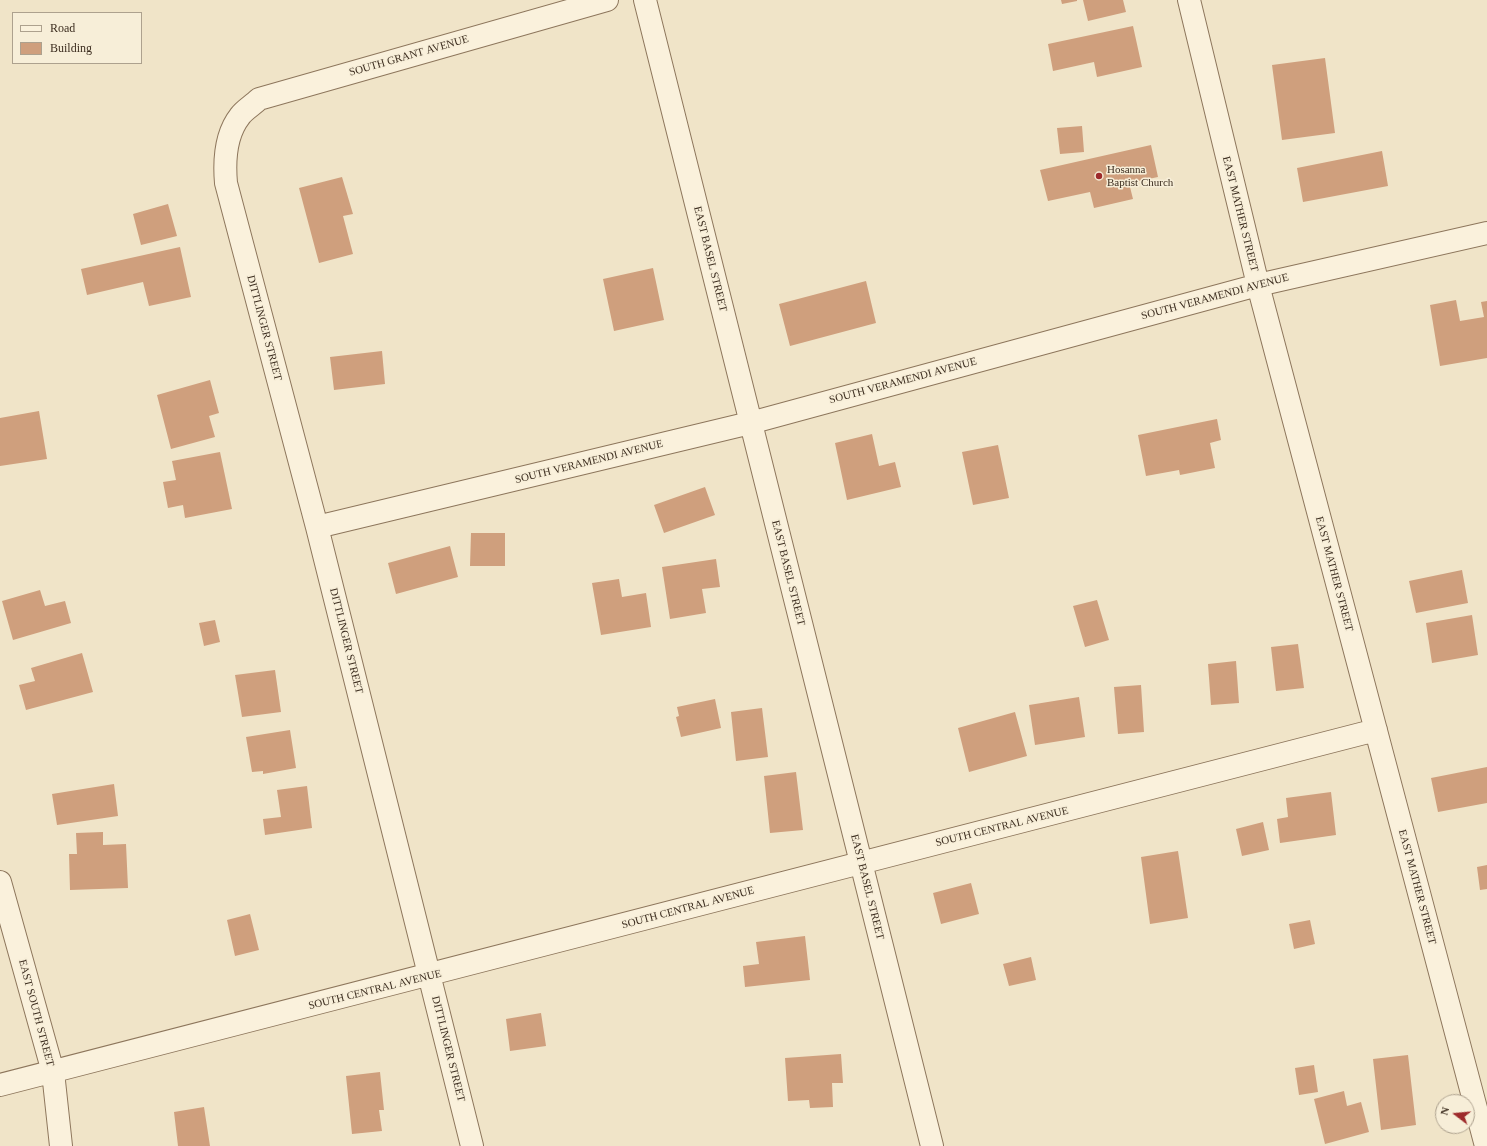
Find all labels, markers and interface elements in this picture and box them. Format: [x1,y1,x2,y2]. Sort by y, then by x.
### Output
legend [12,12,142,64]
text: Road [50,21,75,35]
street label: SOUTH GRANT AVENUE [348,33,470,79]
text: Building [50,41,92,55]
street label: EAST MATHER STREET [1219,155,1261,273]
place label: Hosanna Baptist Church [1107,163,1173,189]
marker: Hosanna Baptist Church [1094,171,1104,181]
street label: EAST BASEL STREET [691,205,729,313]
street label: SOUTH VERAMENDI AVENUE [1140,271,1290,323]
street label: DITTLINGER STREET [244,274,284,382]
street label: SOUTH VERAMENDI AVENUE [828,355,978,407]
street label: SOUTH VERAMENDI AVENUE [514,437,664,487]
street label: EAST MATHER STREET [1312,515,1356,633]
street label: EAST BASEL STREET [769,519,807,627]
street label: DITTLINGER STREET [326,587,366,695]
street label: SOUTH CENTRAL AVENUE [934,804,1070,850]
street label: EAST MATHER STREET [1395,828,1439,946]
street label: EAST BASEL STREET [848,833,886,941]
street label: SOUTH CENTRAL AVENUE [620,884,756,932]
street label: EAST SOUTH STREET [15,958,57,1068]
street label: SOUTH CENTRAL AVENUE [307,967,443,1013]
street label: DITTLINGER STREET [428,995,468,1103]
north arrow [1435,1094,1475,1134]
text: N [1438,1105,1451,1116]

